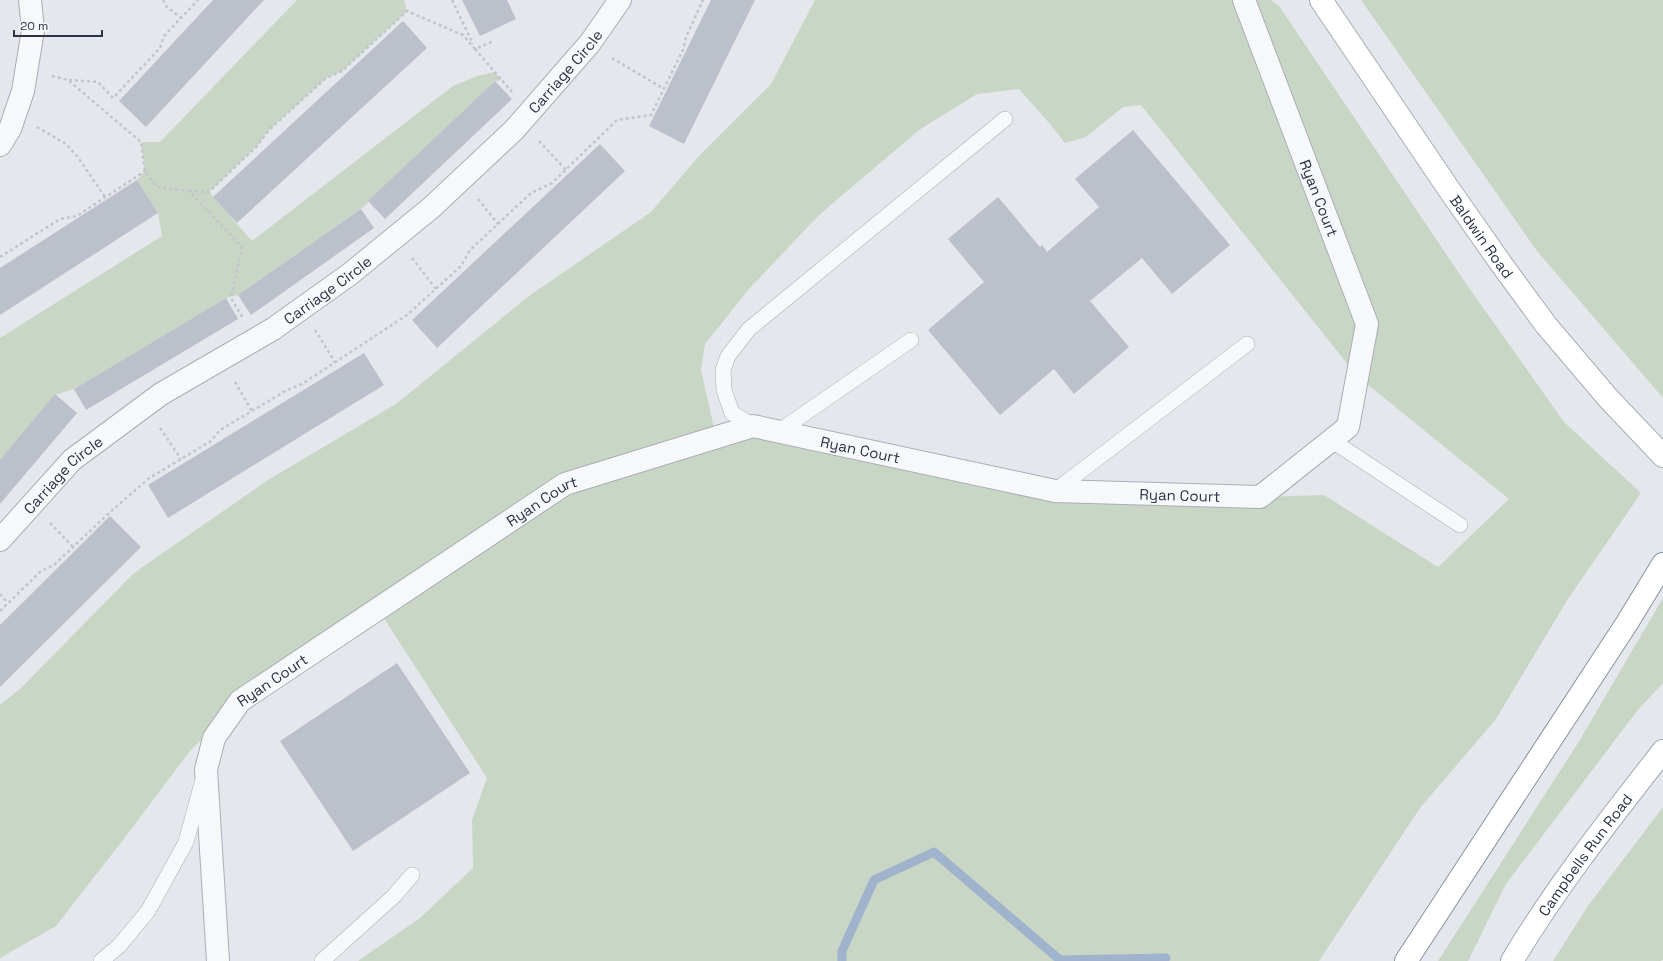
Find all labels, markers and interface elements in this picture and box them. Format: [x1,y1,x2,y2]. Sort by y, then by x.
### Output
scale bar [14,12,102,38]
text: 20 m [20,18,48,34]
street label: Carriage Circle [524,25,606,117]
street label: Ryan Court [1296,157,1342,239]
street label: Baldwin Road [1446,191,1518,282]
street label: Carriage Circle [280,251,375,328]
street label: Carriage Circle [19,431,106,518]
street label: Ryan Court [819,431,902,467]
street label: Ryan Court [502,471,579,530]
street label: Ryan Court [1139,484,1221,505]
street label: Ryan Court [233,649,311,710]
street label: Campbells Run Road [1534,790,1636,919]

